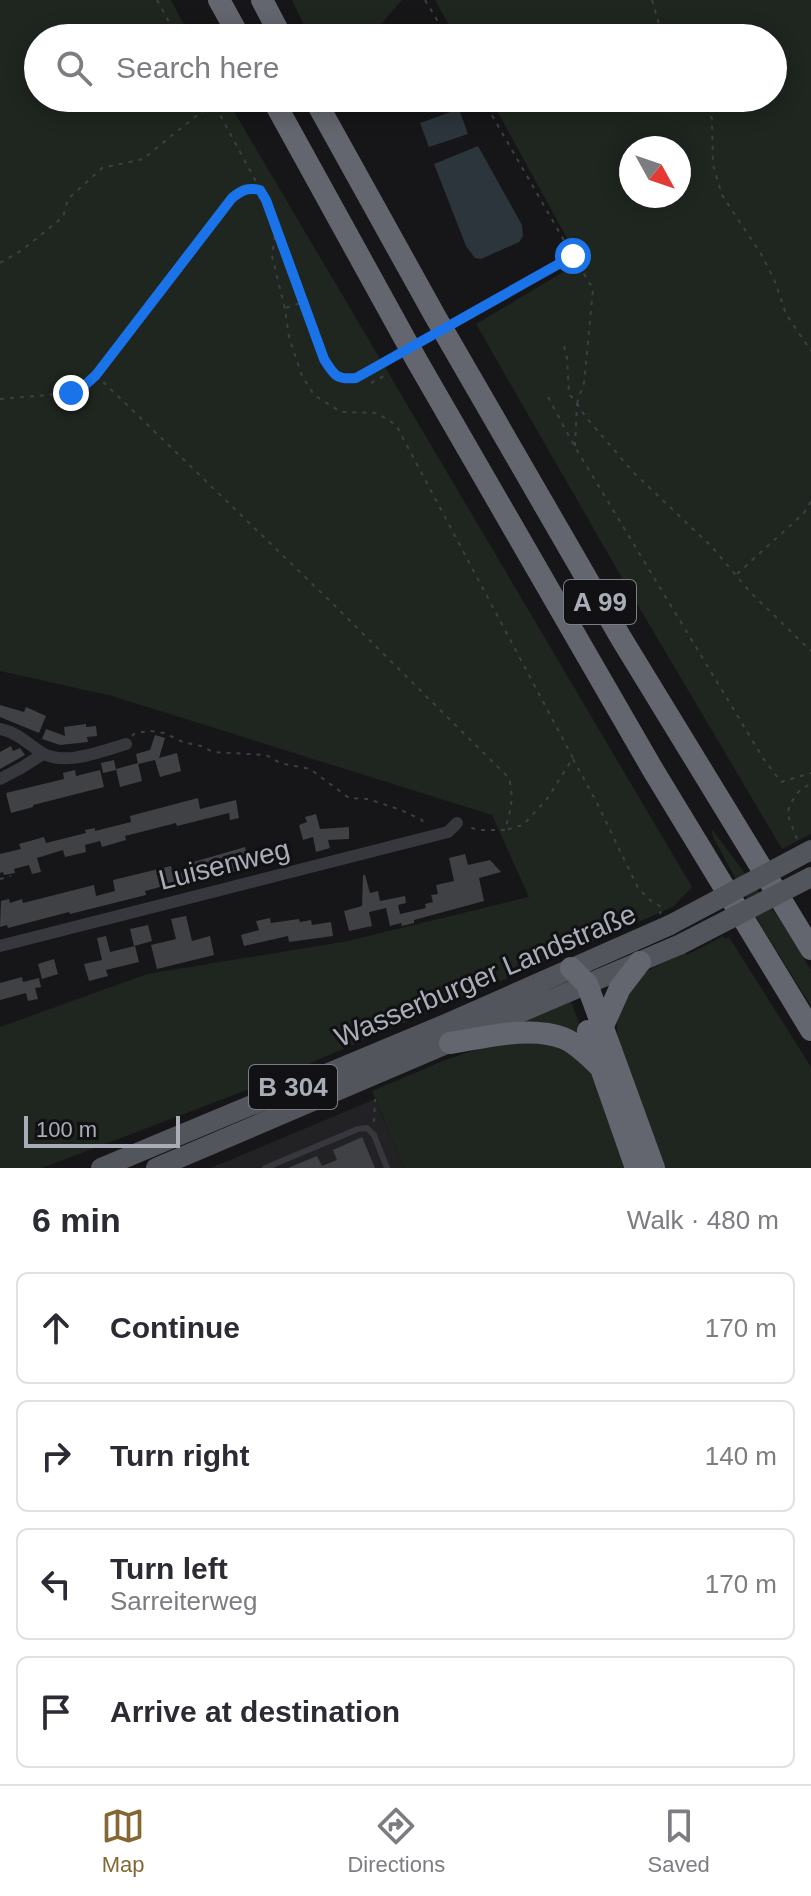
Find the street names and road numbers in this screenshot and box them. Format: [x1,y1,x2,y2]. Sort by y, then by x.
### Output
road number: A 99 [564,580,636,624]
street label: Luisenweg [155,833,293,896]
street label: Wasserburger Landstraße [330,898,640,1053]
road number: B 304 [249,1065,337,1109]

